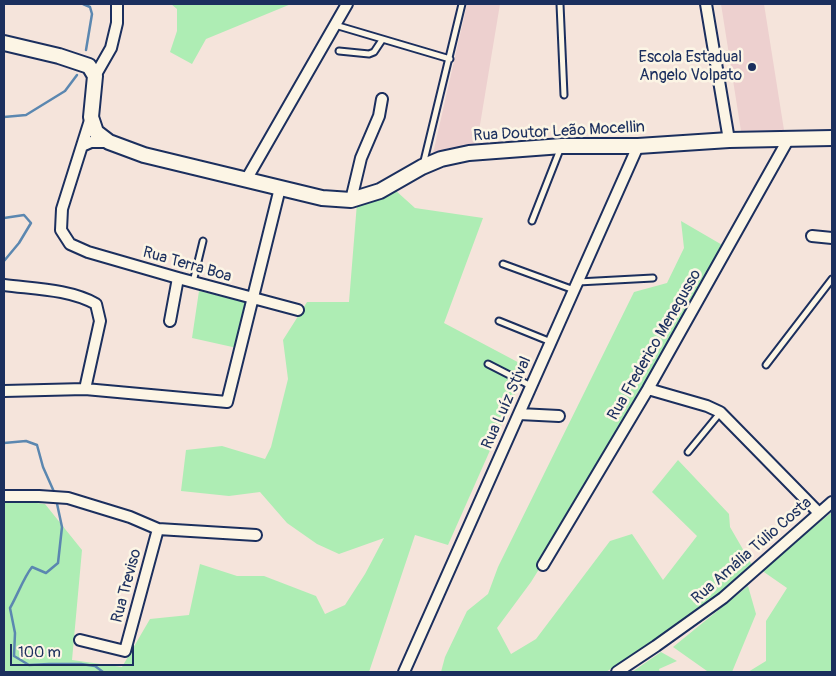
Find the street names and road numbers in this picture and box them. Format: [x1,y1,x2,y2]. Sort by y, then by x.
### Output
street label: Rua Doutor Leão Mocellin [473,118,645,146]
street label: Rua Terra Boa [140,243,234,287]
street label: Rua Frederico Menegusso [604,266,706,424]
street label: Rua Luíz Stival [478,354,536,452]
street label: Rua Amália Túlio Costa [688,494,816,608]
street label: Rua Treviso [108,547,146,625]

